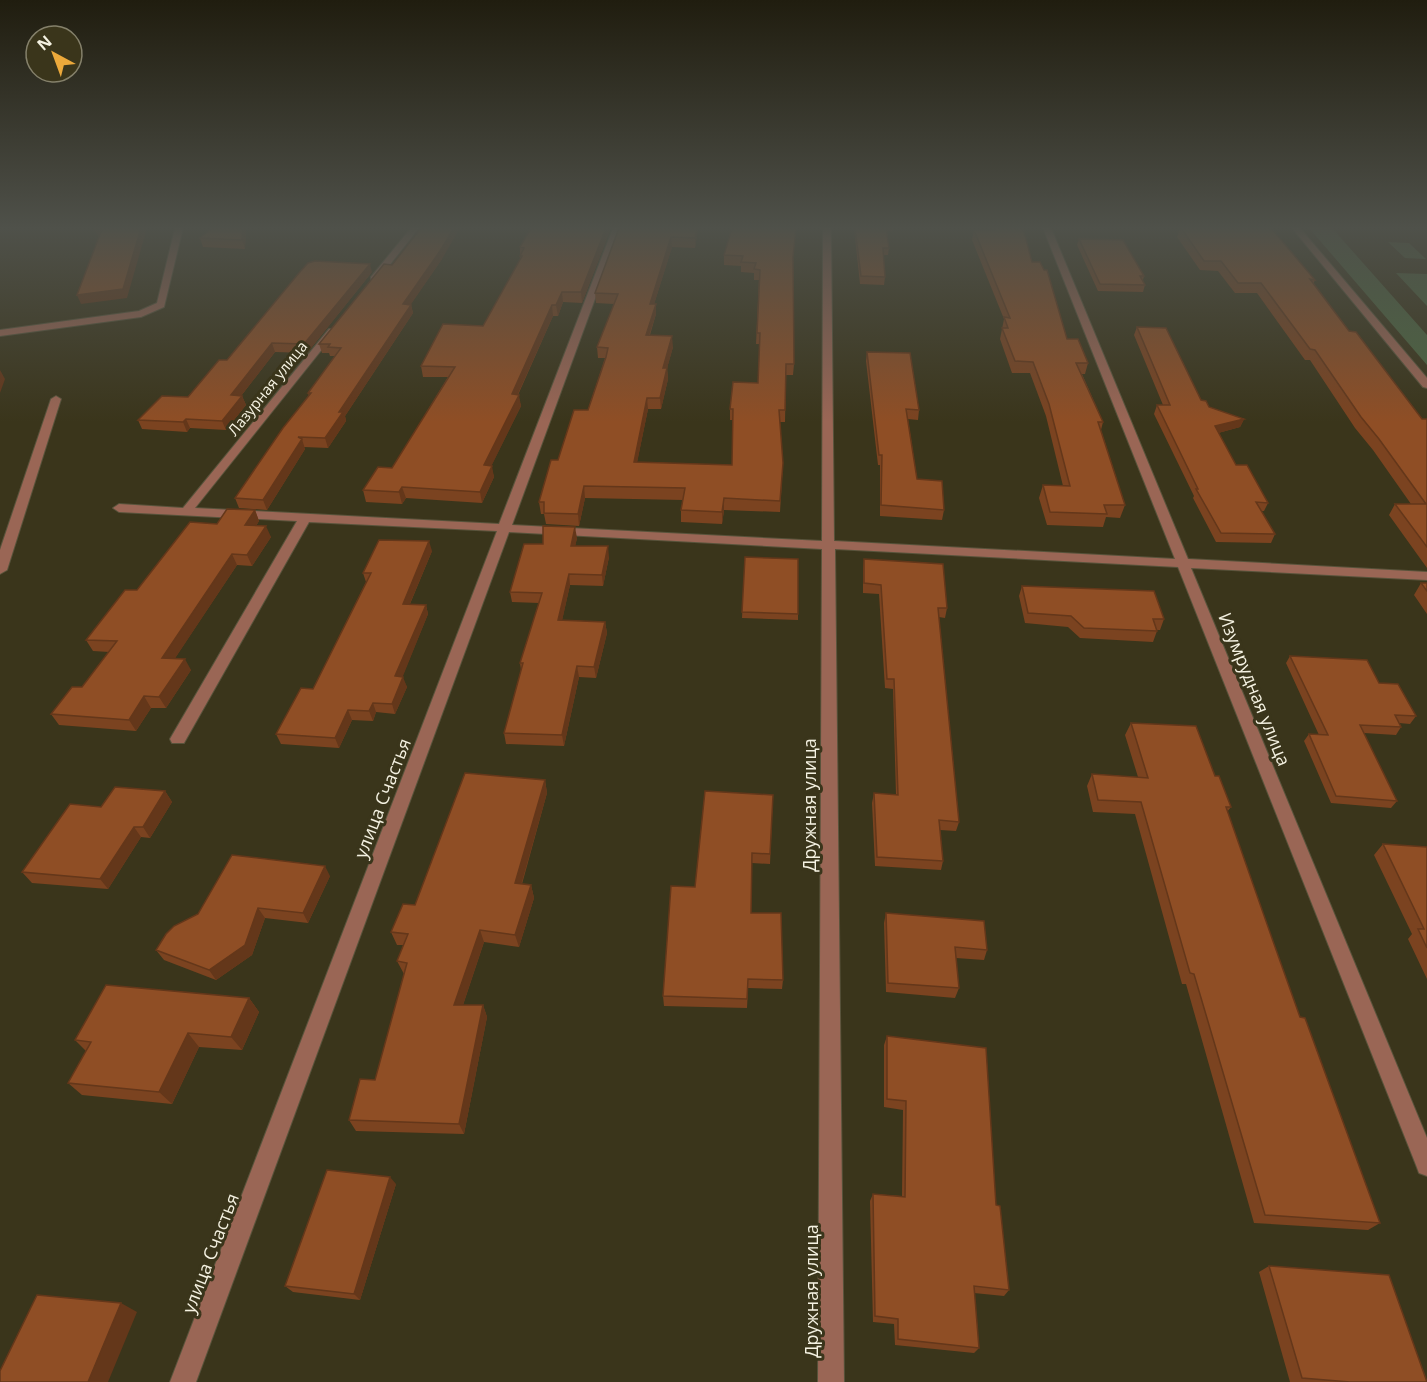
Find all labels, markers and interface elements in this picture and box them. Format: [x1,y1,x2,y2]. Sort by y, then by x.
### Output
north arrow [24,24,84,84]
text: N [32,30,56,55]
street label: Лазурная улица [223,337,311,439]
street label: Изумрудная улица [1213,609,1297,769]
street label: улица Счастья [348,735,416,861]
street label: Дружная улица [797,738,821,872]
street label: улица Счастья [176,1190,244,1316]
street label: Дружная улица [799,1224,823,1358]

